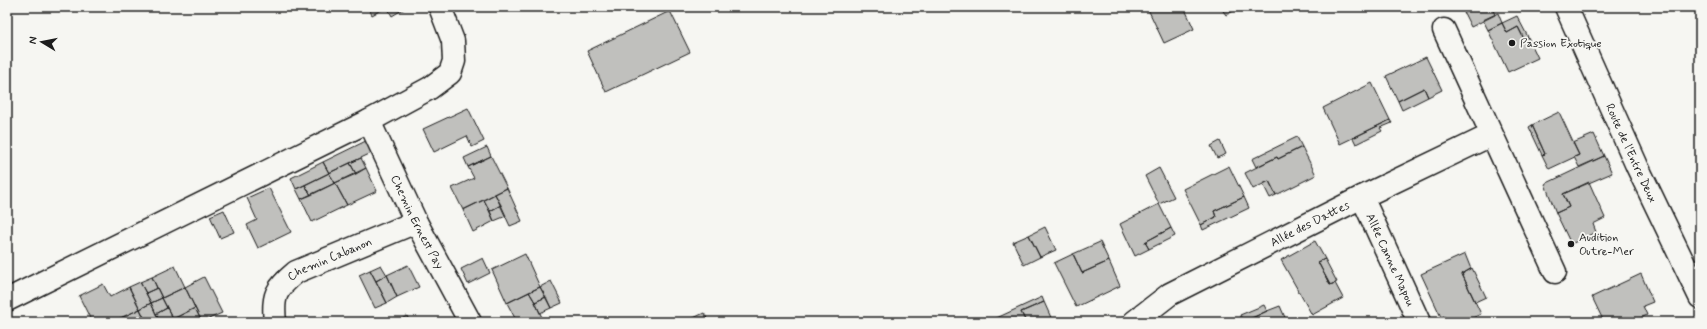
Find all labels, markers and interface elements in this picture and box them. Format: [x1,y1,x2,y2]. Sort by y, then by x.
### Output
north arrow [22,22,62,62]
text: N [26,36,41,45]
place label: Passion Exotique [1520,36,1602,52]
marker: Passion Exotique [1507,38,1517,48]
street label: Route de l'Entre Deux [1601,101,1660,205]
street label: Chemin Ernest Pay [386,173,447,272]
street label: Allée des Dattes [1268,197,1353,251]
street label: Allée Canne Mapou [1362,211,1418,310]
place label: Audition Outre-Mer [1579,230,1634,260]
street label: Chemin Cabanon [284,234,375,285]
marker: Audition Outre-Mer [1566,239,1576,249]

